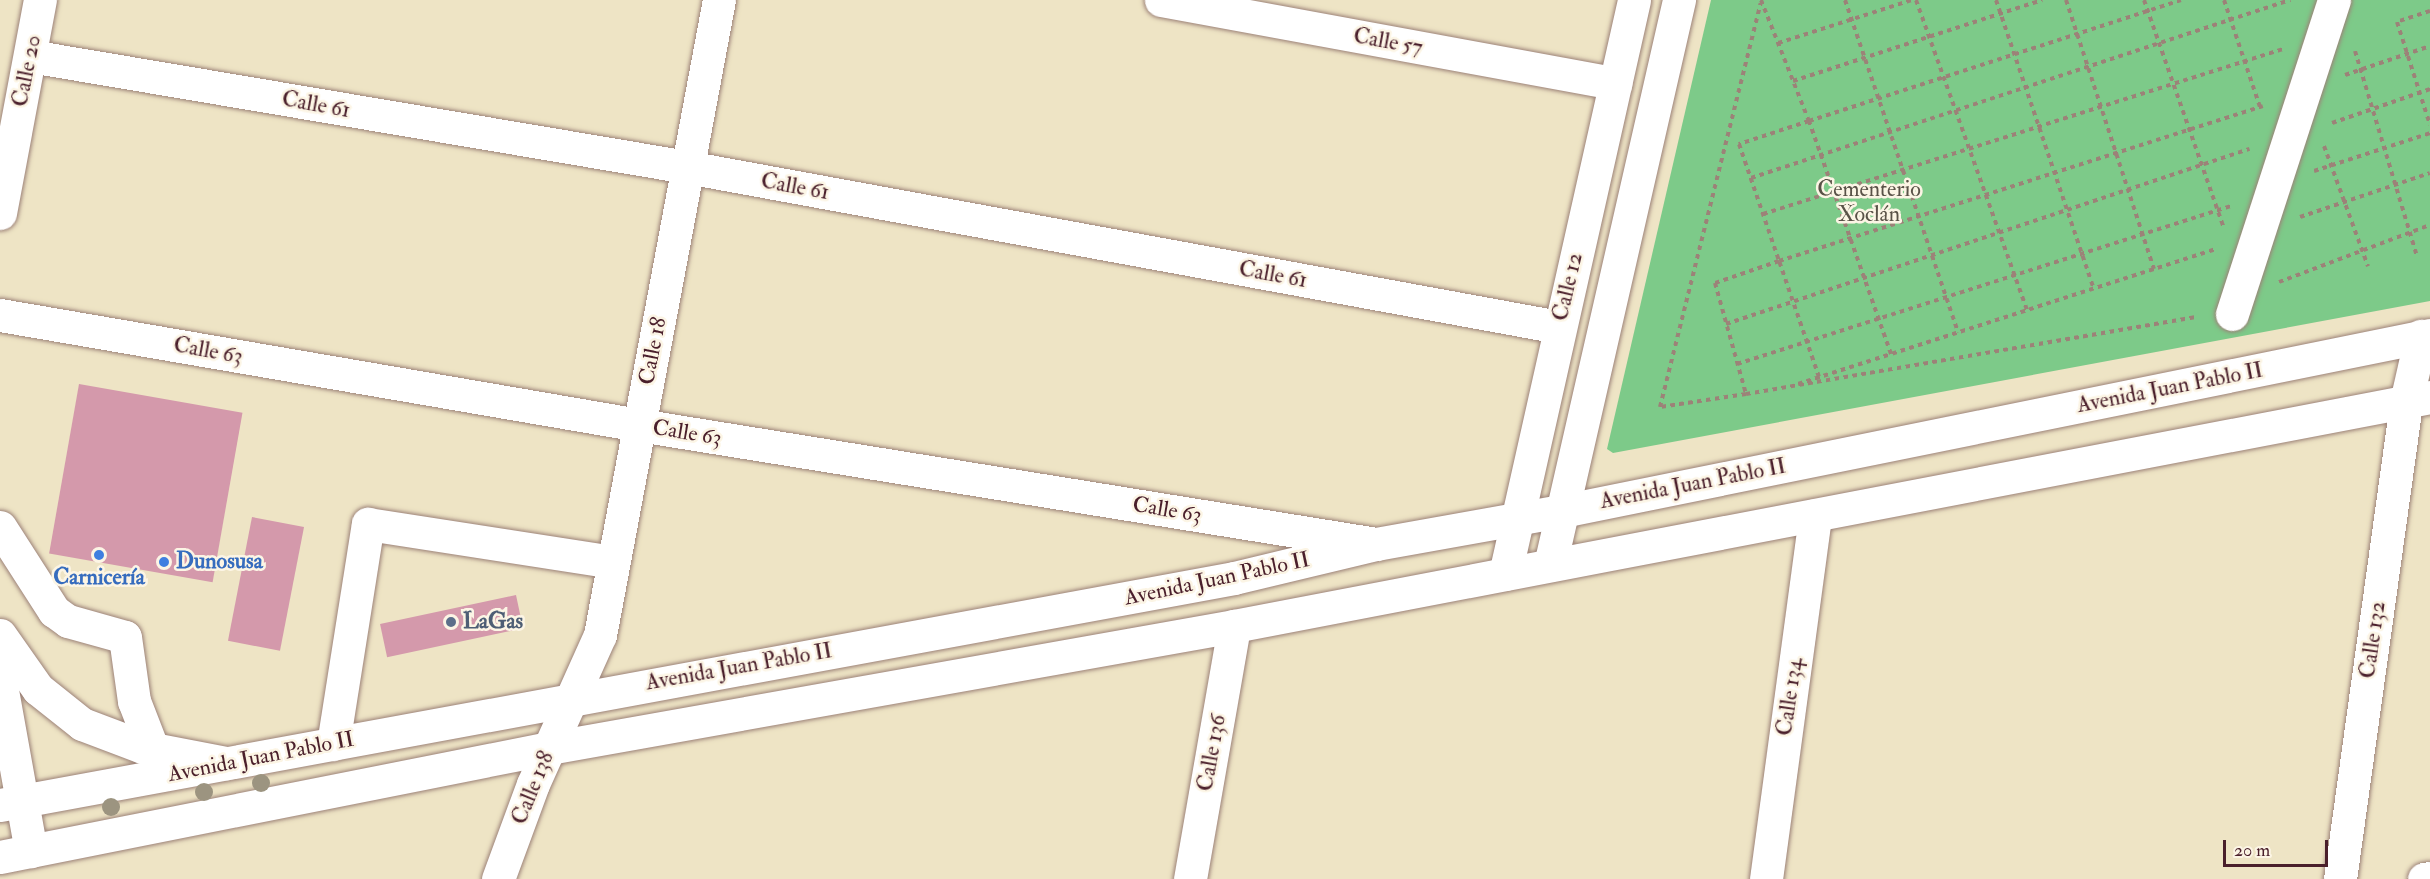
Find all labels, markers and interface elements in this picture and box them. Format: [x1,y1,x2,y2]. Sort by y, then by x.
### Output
street label: Calle 57 [1351,23,1425,61]
street label: Calle 20 [7,33,47,109]
street label: Calle 61 [280,86,352,124]
street label: Calle 61 [759,168,831,206]
park label: Cementerio Xoclán [1817,176,1921,228]
street label: Calle 12 [1547,250,1589,324]
street label: Calle 61 [1237,256,1309,294]
street label: Calle 18 [634,315,672,387]
street label: Calle 63 [171,332,245,370]
street label: Avenida Juan Pablo II [2075,357,2265,419]
street label: Calle 63 [651,415,723,451]
street label: Avenida Juan Pablo II [1598,453,1788,515]
street label: Calle 63 [1131,492,1203,528]
street label: Avenida Juan Pablo II [1122,546,1312,612]
marker: Carnicería [92,548,106,562]
place label: Dunosusa [176,549,263,575]
marker: Dunosusa [157,555,171,569]
place label: Carnicería [53,565,145,591]
street label: Calle 132 [2355,600,2391,680]
place label: LaGas [463,609,523,635]
marker: LaGas [444,615,458,629]
street label: Avenida Juan Pablo II [644,638,834,696]
street label: Calle 134 [1771,656,1809,738]
street label: Calle 136 [1192,713,1232,793]
street label: Avenida Juan Pablo II [166,726,356,788]
street label: Calle 138 [506,747,560,829]
scale bar [2226,828,2331,866]
text: 20 m [2234,839,2270,862]

